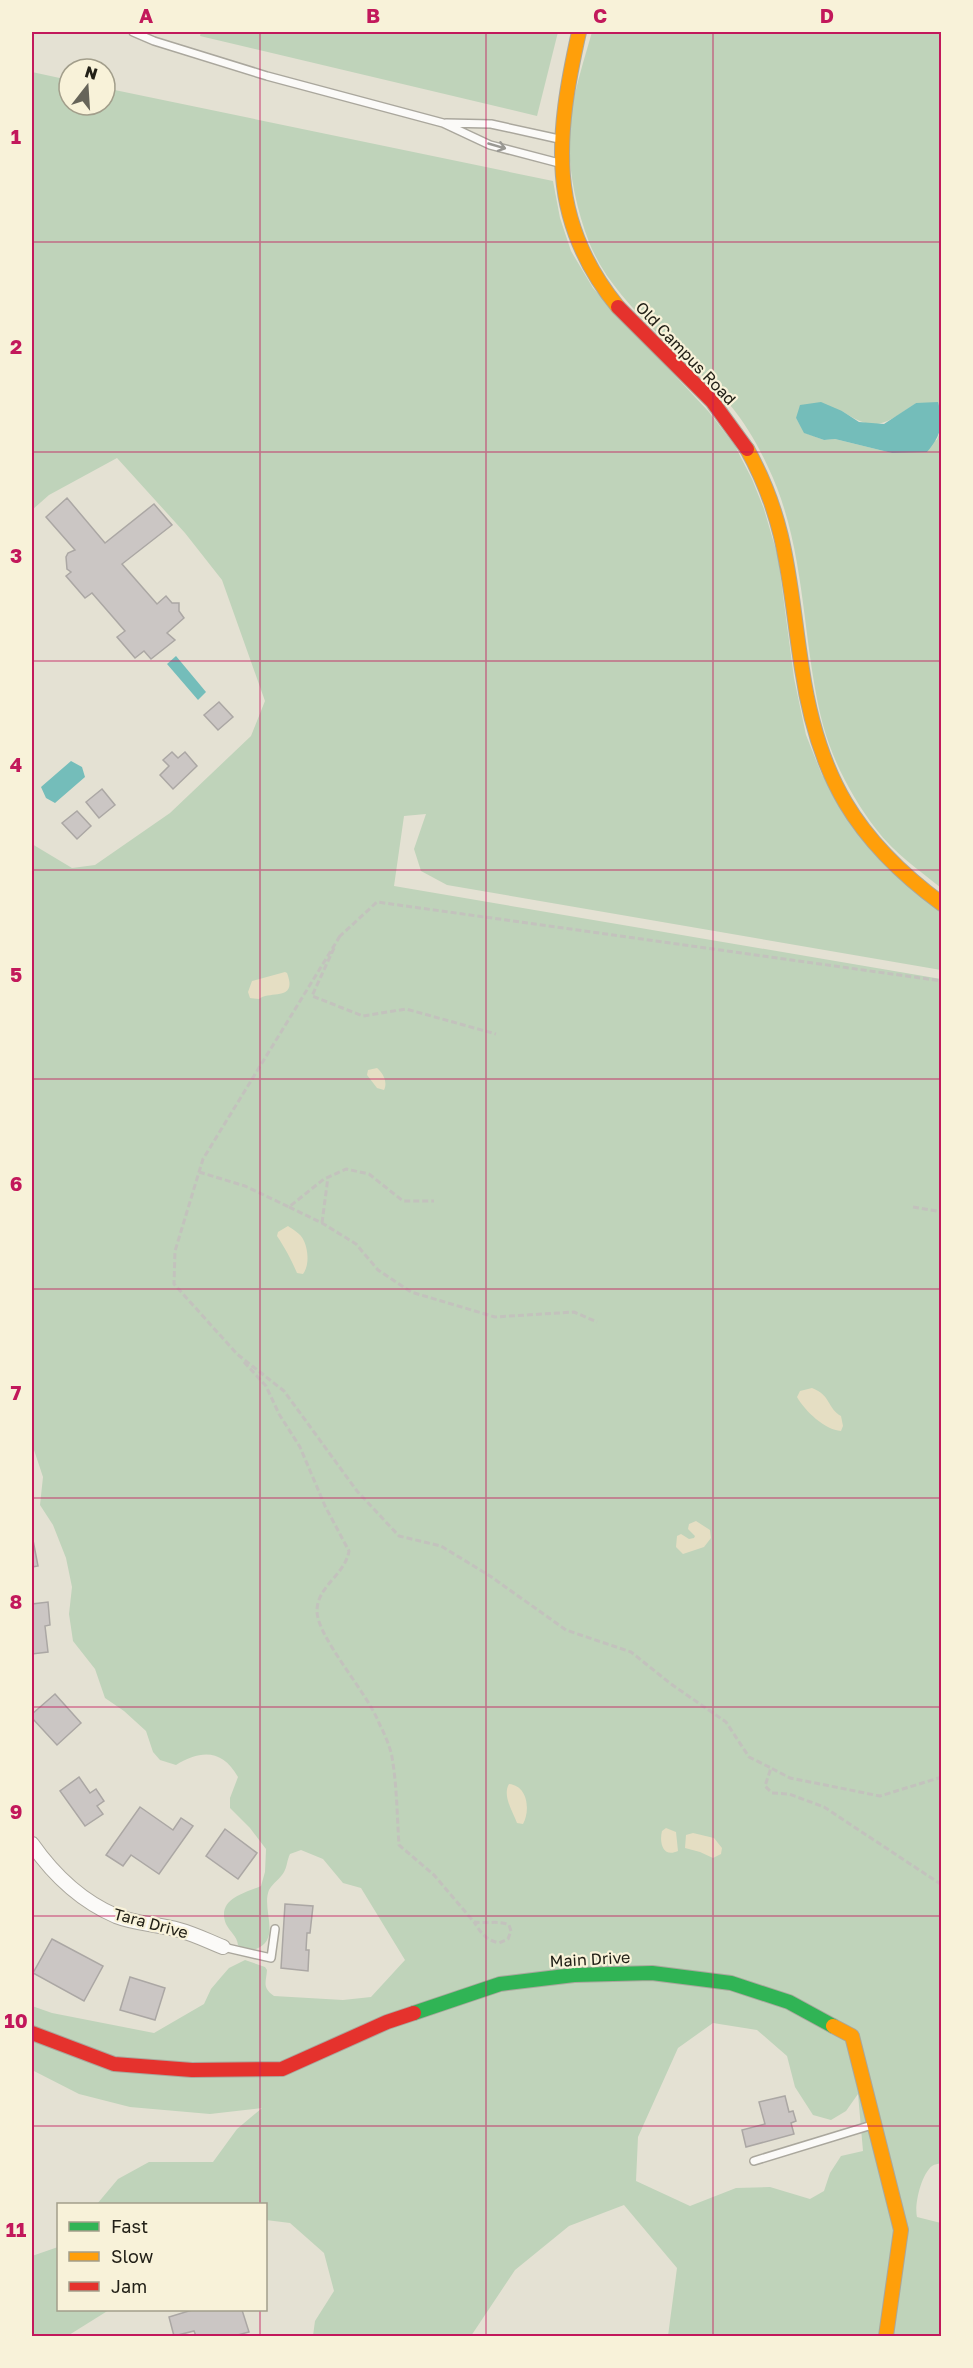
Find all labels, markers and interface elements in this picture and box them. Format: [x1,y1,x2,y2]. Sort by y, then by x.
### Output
text: A [139,3,153,27]
text: B [366,3,380,27]
text: C [593,3,607,27]
text: D [820,3,834,27]
north arrow [57,57,117,117]
text: N [83,61,100,84]
text: 1 [11,124,21,148]
one-way arrow [487,141,506,153]
street label: Old Campus Road [632,297,740,409]
text: 2 [10,334,22,358]
text: 3 [10,543,22,567]
text: 4 [10,752,22,776]
text: 5 [10,962,22,986]
text: 6 [10,1171,22,1195]
text: 7 [11,1380,22,1404]
text: 8 [10,1589,22,1613]
text: 9 [10,1799,22,1823]
street label: Tara Drive [112,1903,190,1943]
street label: Main Drive [549,1947,631,1971]
text: 10 [4,2008,28,2032]
legend [57,2203,267,2311]
text: Fast [111,2215,148,2237]
text: 11 [6,2217,26,2241]
text: Slow [111,2245,154,2267]
text: Jam [111,2275,147,2297]

